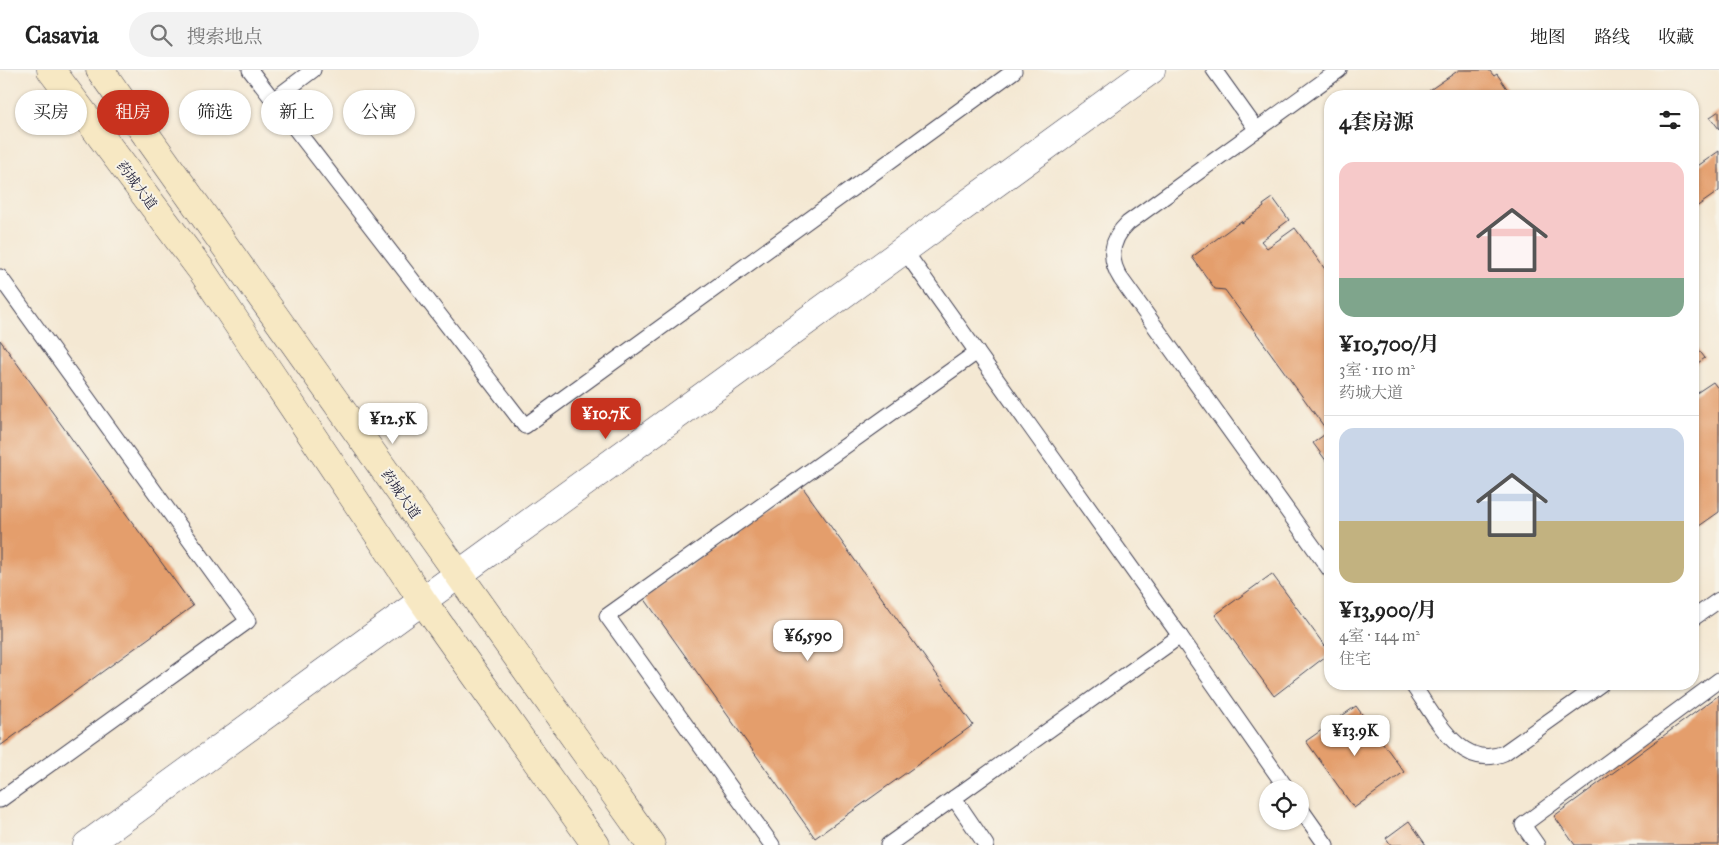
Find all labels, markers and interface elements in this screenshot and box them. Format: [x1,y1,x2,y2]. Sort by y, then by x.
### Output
search box [129,12,479,57]
text: Casavia [25,20,99,50]
icon: search [147,21,175,49]
text: 搜索地点 [187,25,263,48]
text: 地图 [1530,26,1566,48]
text: 路线 [1594,26,1630,48]
text: 收藏 [1658,26,1694,48]
chip: 买房 [15,90,87,135]
chip: 租房 [97,90,169,135]
chip: 筛选 [179,90,251,135]
chip: 新上 [261,90,333,135]
chip: 公寓 [343,90,415,135]
icon: filters [1656,106,1684,134]
text: 4套房源 [1339,109,1414,135]
street label: 药城大道 [113,158,160,213]
icon: home [1467,195,1557,285]
text: ¥10,700/月 [1339,331,1440,357]
text: 3室 · 110 m² [1339,360,1415,379]
text: 药城大道 [1339,383,1403,402]
pin: ¥10.7K [565,398,647,440]
pin: ¥12.5K [352,402,434,445]
text: ¥10.7K [582,404,630,423]
text: ¥12.5K [370,409,416,428]
icon: home [1467,460,1557,550]
street label: 药城大道 [378,466,424,522]
text: ¥13,900/月 [1339,597,1437,623]
pin: ¥6,590 [767,620,849,662]
text: ¥6,590 [784,626,832,645]
text: 4室 · 144 m² [1339,626,1420,645]
text: 住宅 [1339,649,1371,668]
pin: ¥13.9K [1314,714,1396,757]
text: ¥13.9K [1332,721,1378,740]
map controls [1259,780,1309,830]
button: locate [1259,780,1309,830]

